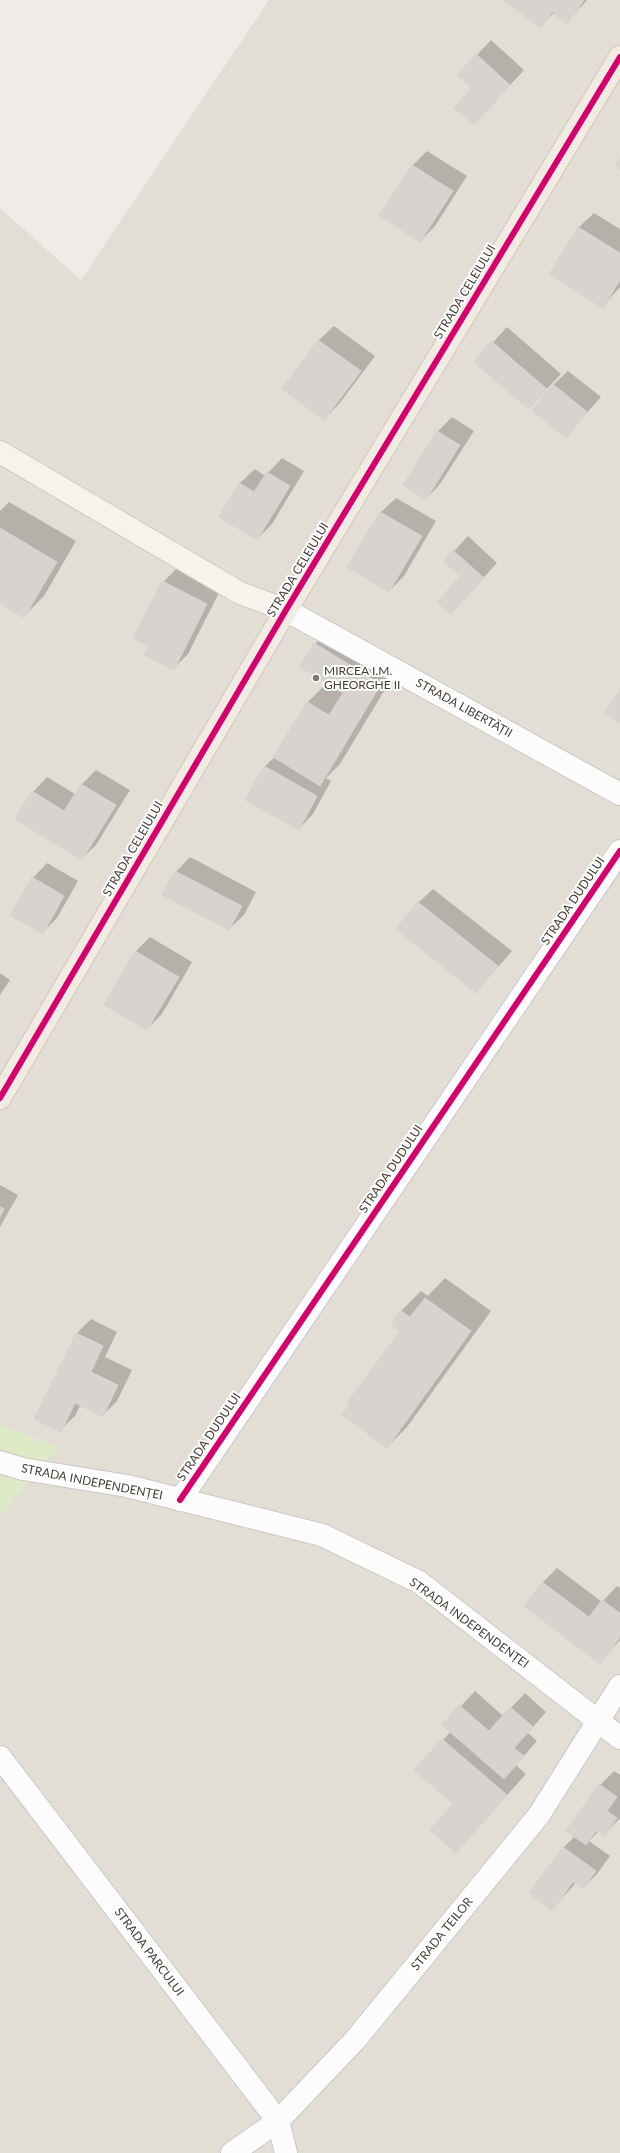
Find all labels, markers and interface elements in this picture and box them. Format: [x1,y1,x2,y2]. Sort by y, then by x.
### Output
street label: STRADA CELEIULUI [431,242,499,342]
street label: STRADA CELEIULUI [264,520,332,620]
place label: MIRCEA I.M. GHEORGHE II [324,664,400,692]
marker: MIRCEA I.M. GHEORGHE II [311,673,321,683]
street label: STRADA LIBERTĂȚII [413,675,515,741]
street label: STRADA CELEIULUI [100,799,166,899]
street label: STRADA DUDULUI [538,854,608,948]
street label: STRADA DUDULUI [356,1122,426,1216]
street label: STRADA DUDULUI [174,1390,244,1484]
street label: STRADA INDEPENDENȚEI [20,1461,164,1503]
street label: STRADA INDEPENDENȚEI [407,1575,531,1671]
street label: STRADA TEILOR [408,1895,476,1973]
street label: STRADA PARCULUI [111,1905,187,1999]

